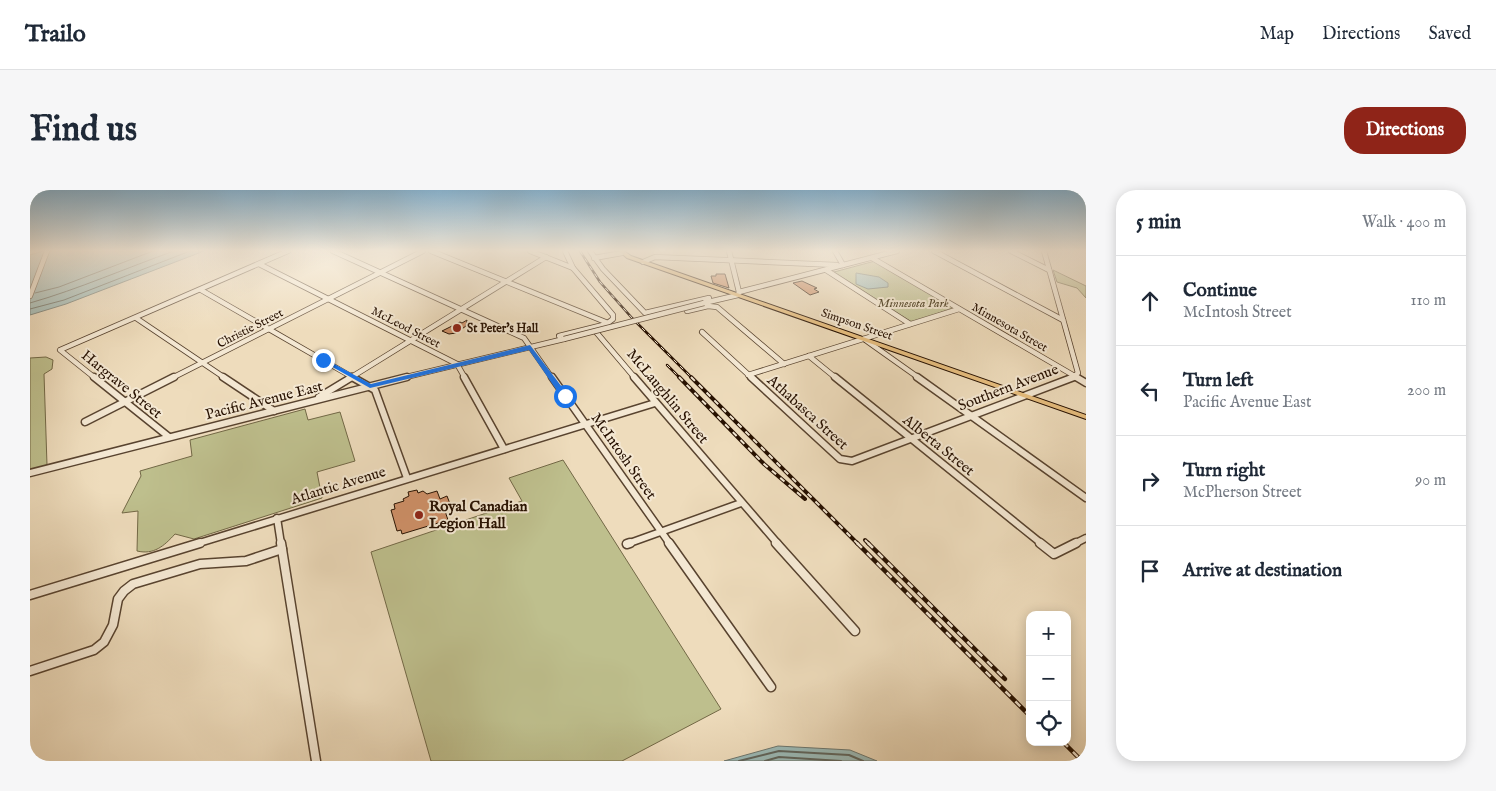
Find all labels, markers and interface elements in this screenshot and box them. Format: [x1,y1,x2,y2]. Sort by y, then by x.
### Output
text: Trailo [25,19,86,50]
text: Map [1260,23,1294,46]
text: Directions [1322,23,1400,46]
text: Saved [1428,23,1471,46]
button: Directions [1344,107,1466,154]
text: Find us [30,108,137,153]
text: 5 min [1136,209,1181,236]
text: Walk · 400 m [1362,213,1446,233]
text: Continue [1183,279,1257,303]
icon: ahead [1136,287,1164,315]
text: 110 m [1410,291,1446,311]
park label: Minnesota Park [878,296,949,311]
street label: Minnesota Street [969,300,1050,355]
text: McIntosh Street [1183,303,1292,323]
street label: McLeod Street [369,304,443,351]
street label: Christie Street [215,305,286,351]
street label: Simpson Street [819,305,895,345]
place label: St Peter's Hall [467,321,539,336]
marker: St Peter's Hall [451,322,463,334]
street label: McLaughlin Street [622,345,713,448]
street label: Hargrave Street [77,346,166,423]
route end [312,349,335,372]
street label: Southern Avenue [955,360,1061,415]
text: Turn left [1183,369,1254,393]
street label: Athabasca Street [762,370,852,454]
street label: Pacific Avenue East [203,377,325,424]
icon: left [1136,377,1164,405]
text: 200 m [1407,381,1446,401]
route start [554,385,577,408]
text: Pacific Avenue East [1183,393,1311,413]
street label: McIntosh Street [587,409,661,503]
street label: Alberta Street [898,410,978,480]
text: Turn right [1183,459,1265,483]
street label: Atlantic Avenue [287,462,388,509]
icon: right [1136,467,1164,495]
text: 90 m [1415,471,1446,491]
text: McPherson Street [1183,483,1302,503]
place label: Royal Canadian Legion Hall [429,497,528,533]
marker: Royal Canadian Legion Hall [413,509,425,521]
icon: arrive [1136,557,1164,585]
text: Arrive at destination [1183,559,1342,583]
map controls [1026,611,1071,746]
button: + [1026,611,1071,656]
button: − [1026,656,1071,701]
button: locate [1026,701,1071,746]

